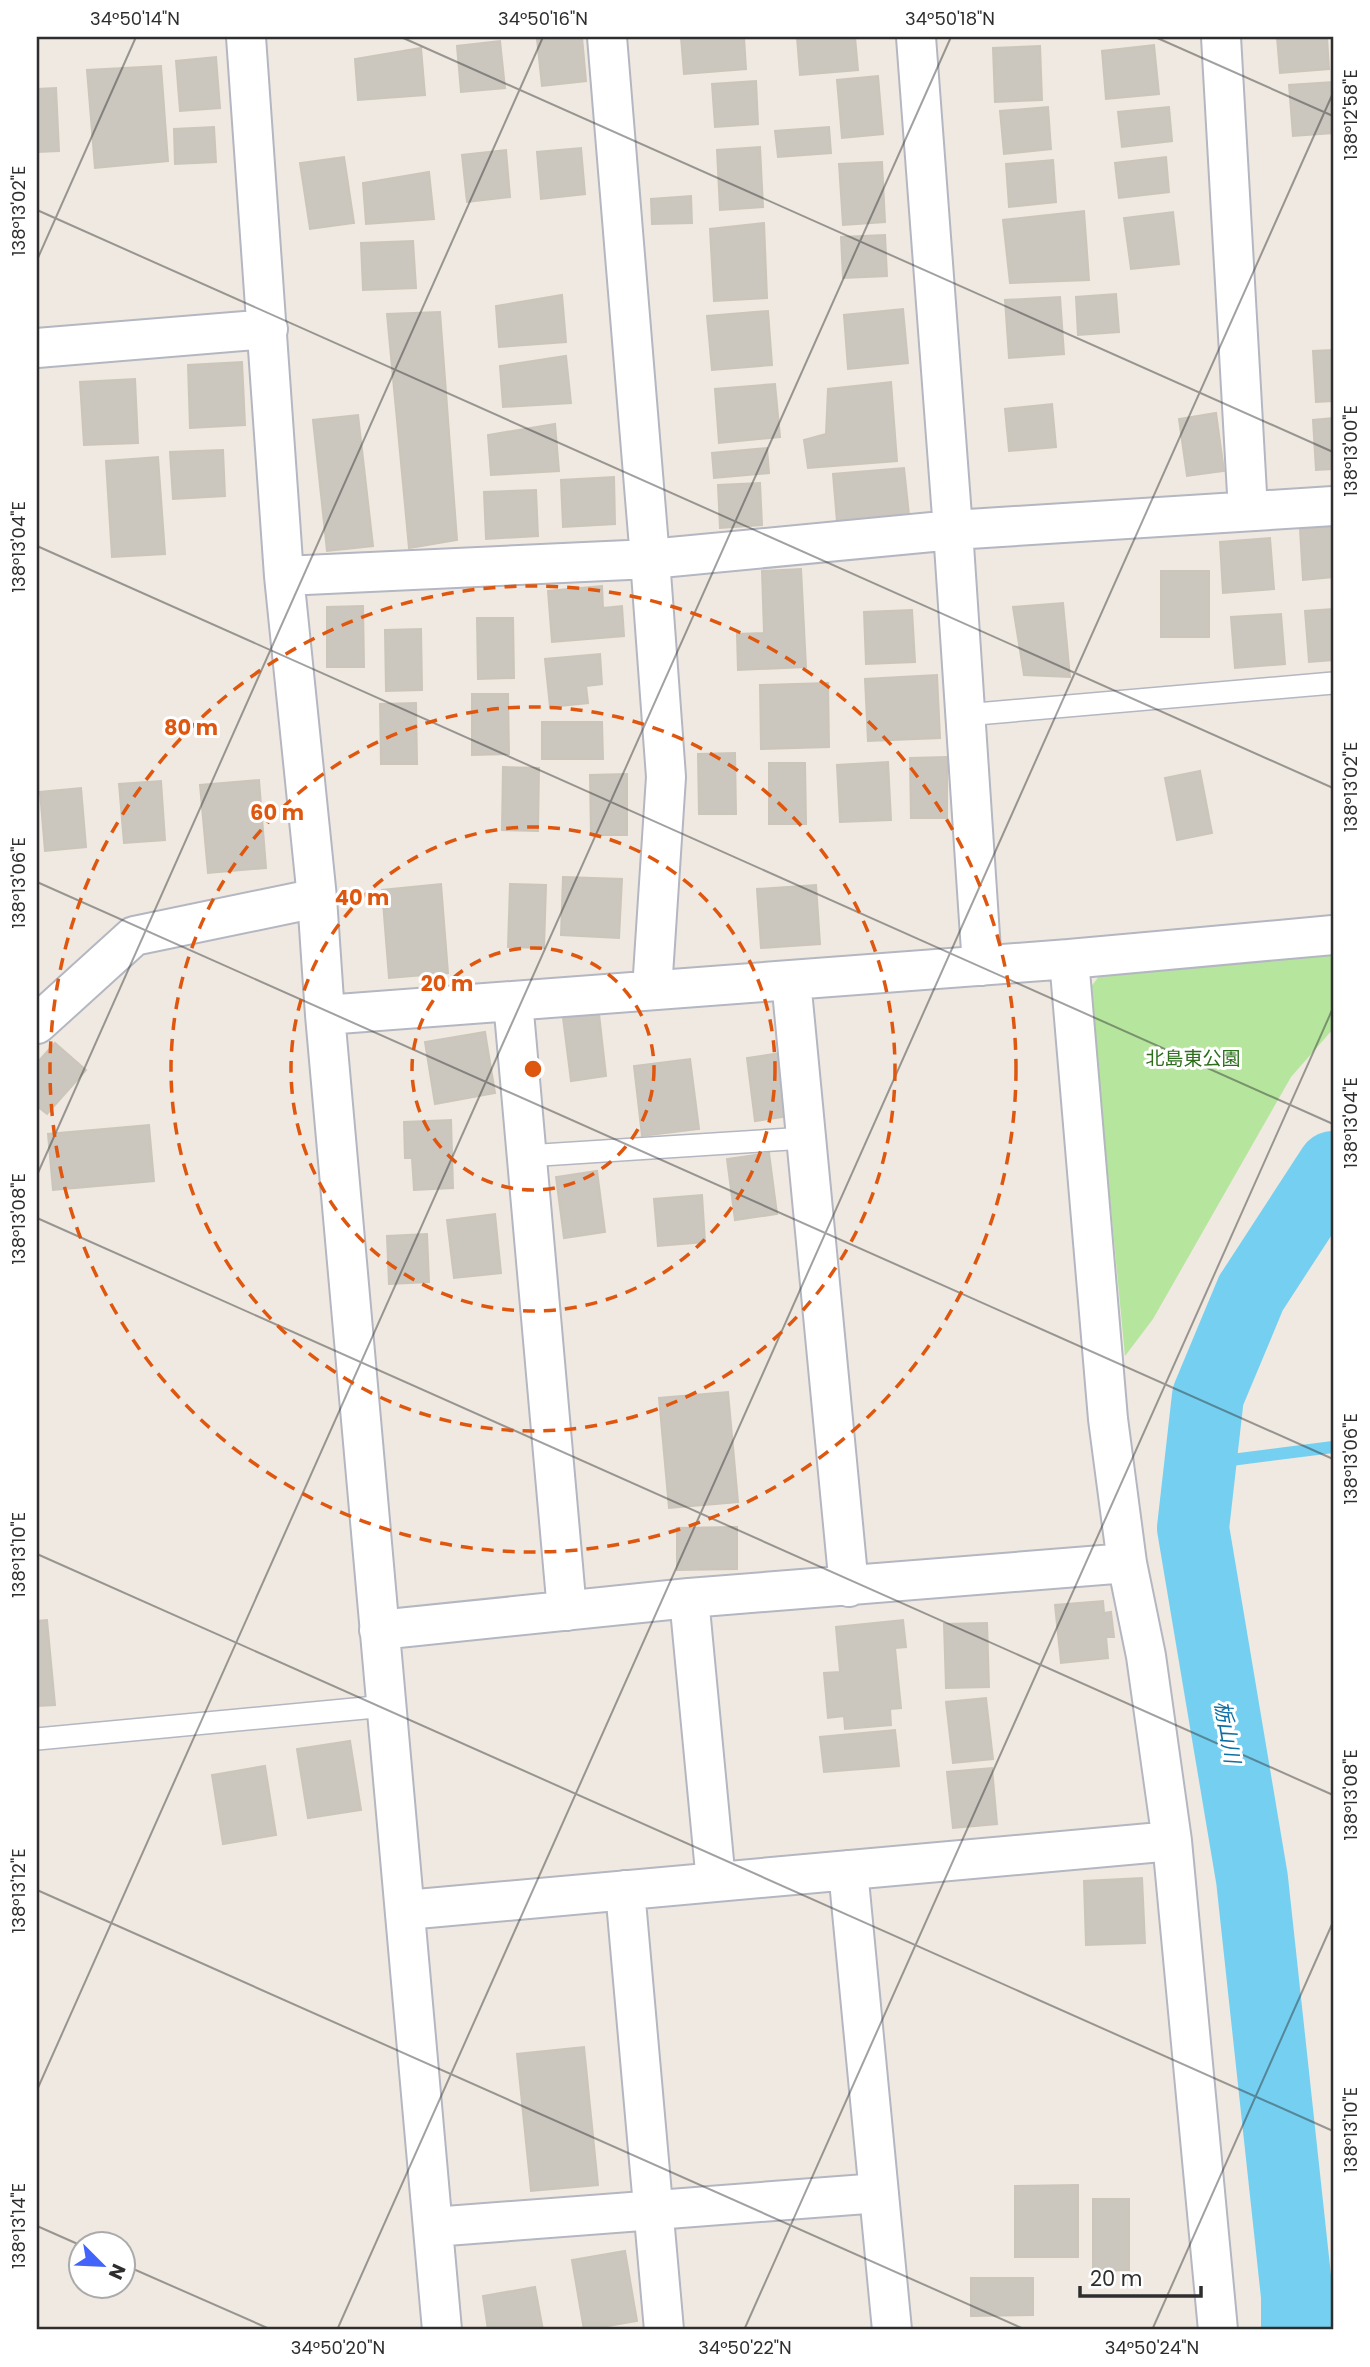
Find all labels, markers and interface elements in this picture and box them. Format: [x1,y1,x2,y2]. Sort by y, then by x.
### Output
text: 34°50'14"N [90,6,180,31]
text: 34°50'16"N [498,6,588,31]
text: 34°50'18"N [905,6,995,31]
text: 138°12'58"E [1338,69,1363,161]
text: 138°13'02"E [6,166,31,256]
text: 138°13'00"E [1338,405,1363,497]
text: 138°13'04"E [6,501,31,593]
text: 80 m [164,713,218,742]
text: 138°13'02"E [1338,742,1363,832]
text: 60 m [250,798,304,827]
text: 138°13'06"E [6,837,31,929]
text: 40 m [335,883,389,912]
text: 20 m [421,969,473,998]
park label: 北島東公園 [1145,1045,1241,1072]
centre of rings [521,1057,545,1081]
text: 138°13'04"E [1338,1077,1363,1169]
text: 138°13'08"E [6,1173,31,1265]
text: 138°13'06"E [1338,1413,1363,1505]
text: 138°13'10"E [6,1512,31,1598]
water label: 栃山川 [1208,1698,1248,1767]
text: 138°13'08"E [1338,1749,1363,1841]
text: 138°13'12"E [6,1849,31,1933]
text: 138°13'10"E [1338,2087,1363,2173]
text: 138°13'14"E [6,2183,31,2269]
north arrow [66,2230,136,2300]
scale bar [1080,2255,1200,2299]
text: N [102,2260,132,2284]
text: 20 m [1090,2264,1143,2293]
text: 34°50'20"N [291,2335,385,2360]
text: 34°50'22"N [698,2335,792,2360]
text: 34°50'24"N [1105,2335,1199,2360]

